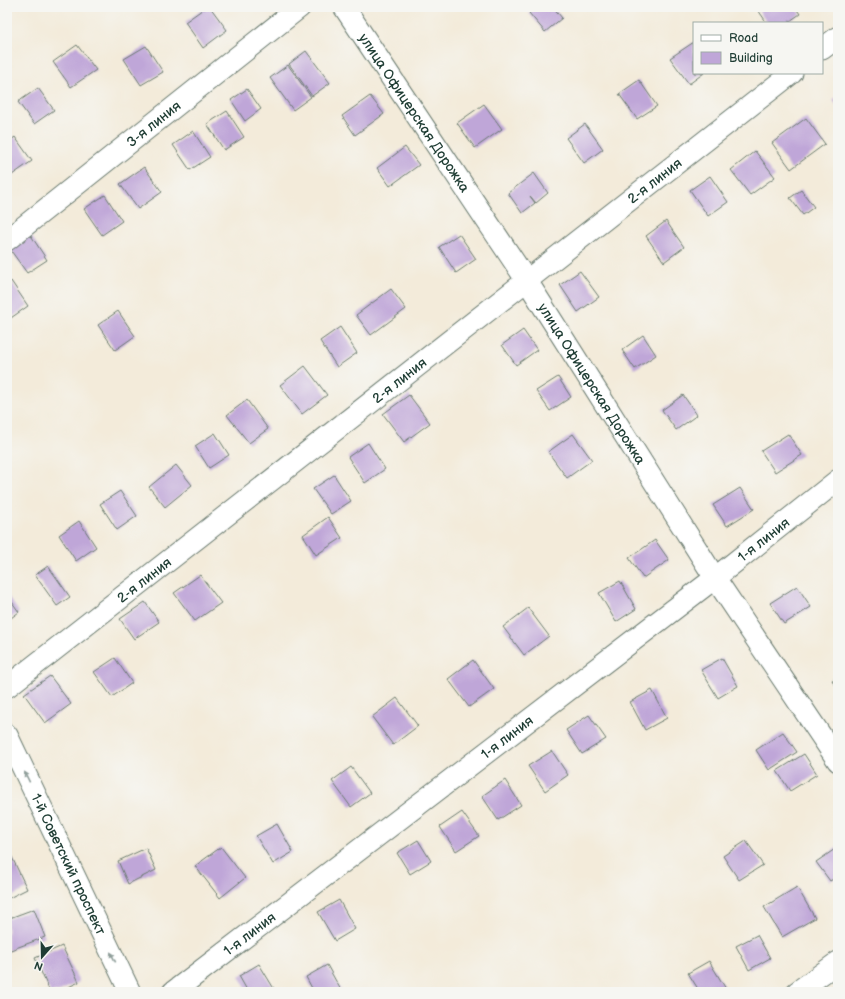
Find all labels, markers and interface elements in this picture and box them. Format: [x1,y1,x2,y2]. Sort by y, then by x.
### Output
legend [693,22,823,74]
street label: улица Офицерская Дорожка [355,30,474,196]
text: Road [729,31,758,46]
text: Building [729,51,773,66]
street label: 3-я линия [123,97,184,151]
street label: 2-я линия [624,154,685,207]
street label: улица Офицерская Дорожка [534,300,649,468]
street label: 2-я линия [369,354,430,407]
street label: 1-я линия [734,514,793,566]
street label: 2-я линия [114,554,175,607]
street label: 1-я линия [478,712,537,763]
one-way arrow [24,771,30,782]
street label: 1-й Советский проспект [27,791,110,938]
street label: 1-я линия [220,909,279,960]
north arrow [22,937,62,977]
one-way arrow [110,951,116,963]
text: N [33,958,45,973]

